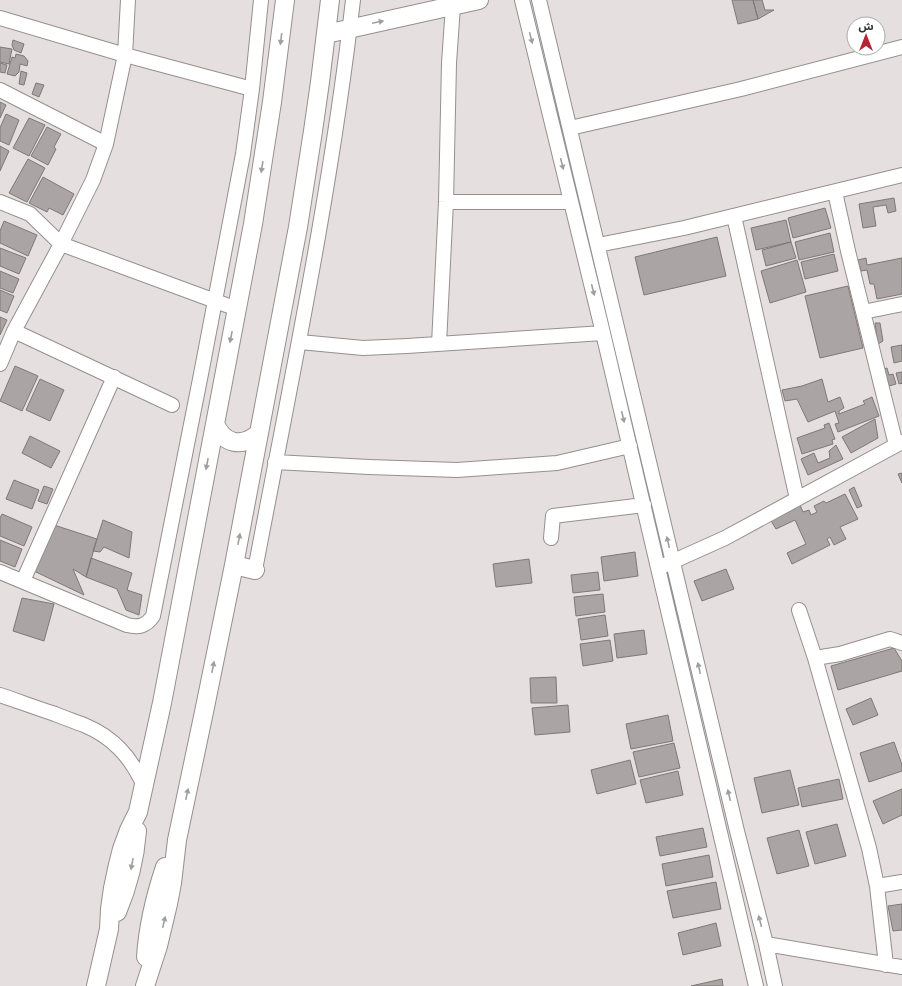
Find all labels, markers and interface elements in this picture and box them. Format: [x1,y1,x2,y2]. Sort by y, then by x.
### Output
north arrow [846,16,886,56]
one-way arrow [372,19,384,25]
text: ش [858,20,874,33]
one-way arrow [528,32,534,44]
one-way arrow [277,33,284,45]
one-way arrow [559,158,565,170]
one-way arrow [259,161,265,174]
one-way arrow [590,285,596,297]
one-way arrow [228,331,234,343]
one-way arrow [620,411,626,423]
one-way arrow [204,458,210,471]
one-way arrow [236,533,242,545]
one-way arrow [665,535,671,548]
one-way arrow [211,661,217,673]
one-way arrow [695,662,701,674]
one-way arrow [184,788,190,800]
one-way arrow [725,788,731,801]
one-way arrow [129,858,135,870]
one-way arrow [757,915,763,927]
one-way arrow [162,916,168,928]

